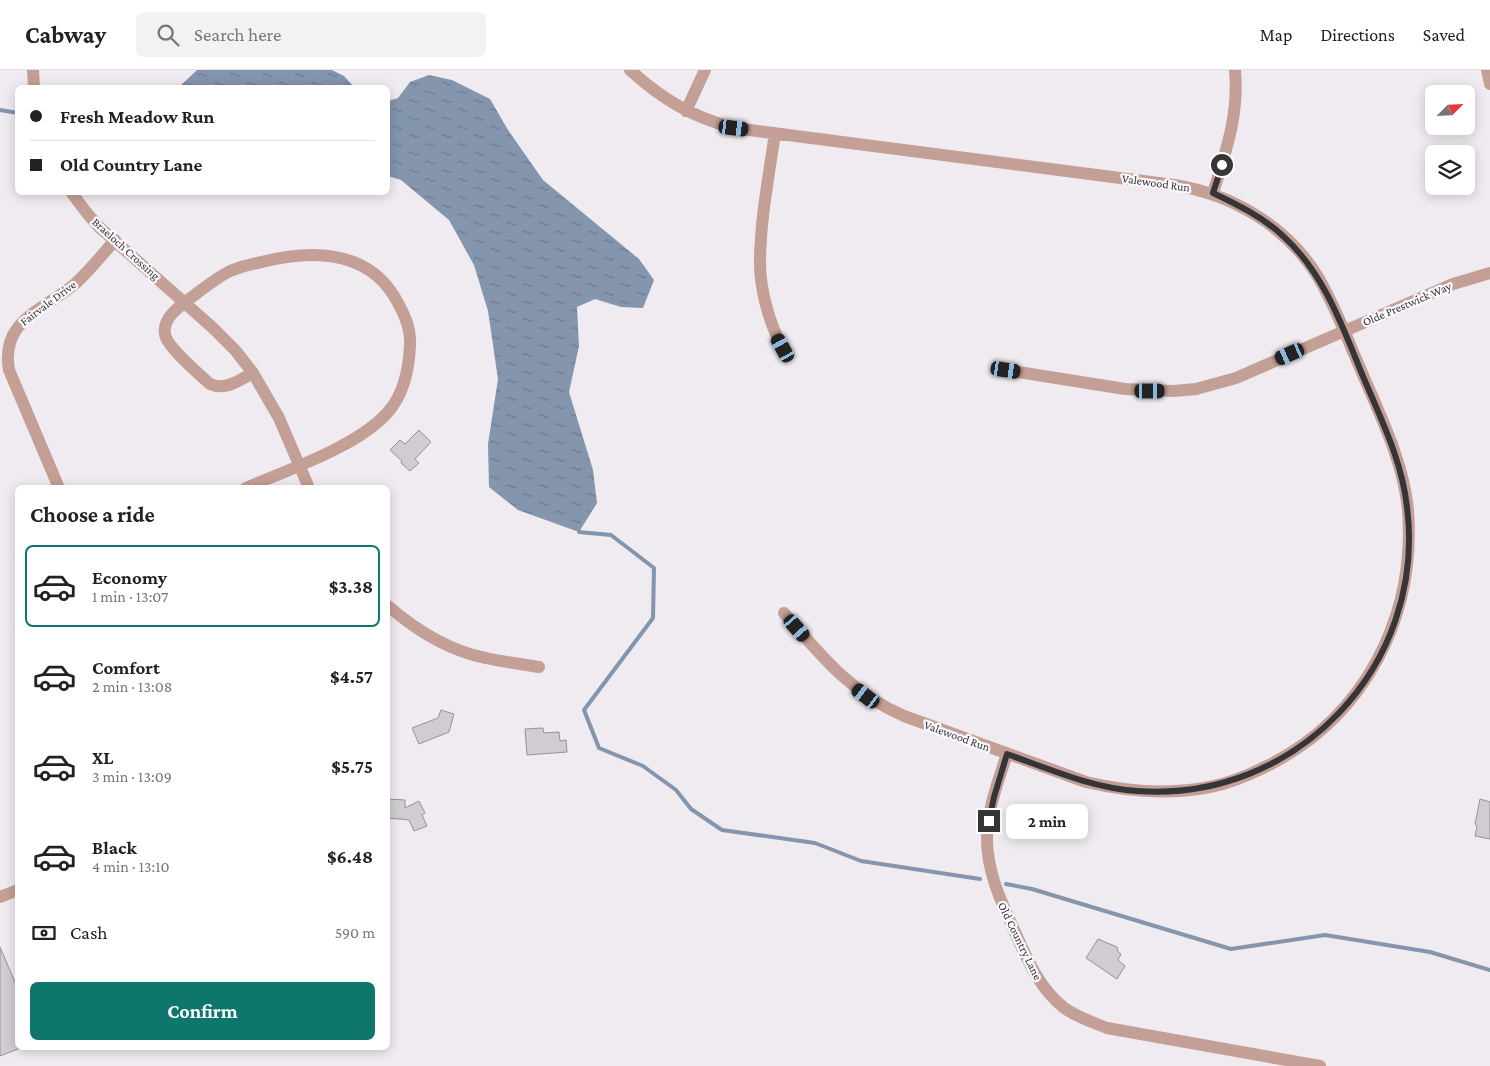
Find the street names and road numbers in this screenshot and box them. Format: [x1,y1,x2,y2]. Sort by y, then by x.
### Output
street label: Valewood Run [1121,171,1192,195]
street label: Braeloch Crossing [89,215,163,283]
street label: Fairvale Drive [17,277,79,329]
street label: Olde Prestwick Way [1360,279,1454,329]
street label: Valewood Run [922,718,992,755]
street label: Old Country Lane [995,900,1045,982]

